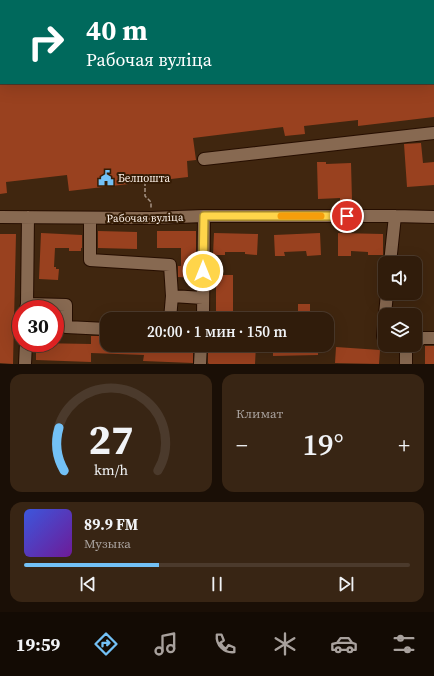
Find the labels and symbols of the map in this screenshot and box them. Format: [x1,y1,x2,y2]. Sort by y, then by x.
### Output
public building icon: Белпошта [97,169,115,187]
place label: Белпошта [118,171,170,186]
pin [330,199,364,233]
street label: Рабочая вуліца [106,210,184,226]
position arrow [182,250,224,292]
speed limit sign: 30 [12,300,64,352]

